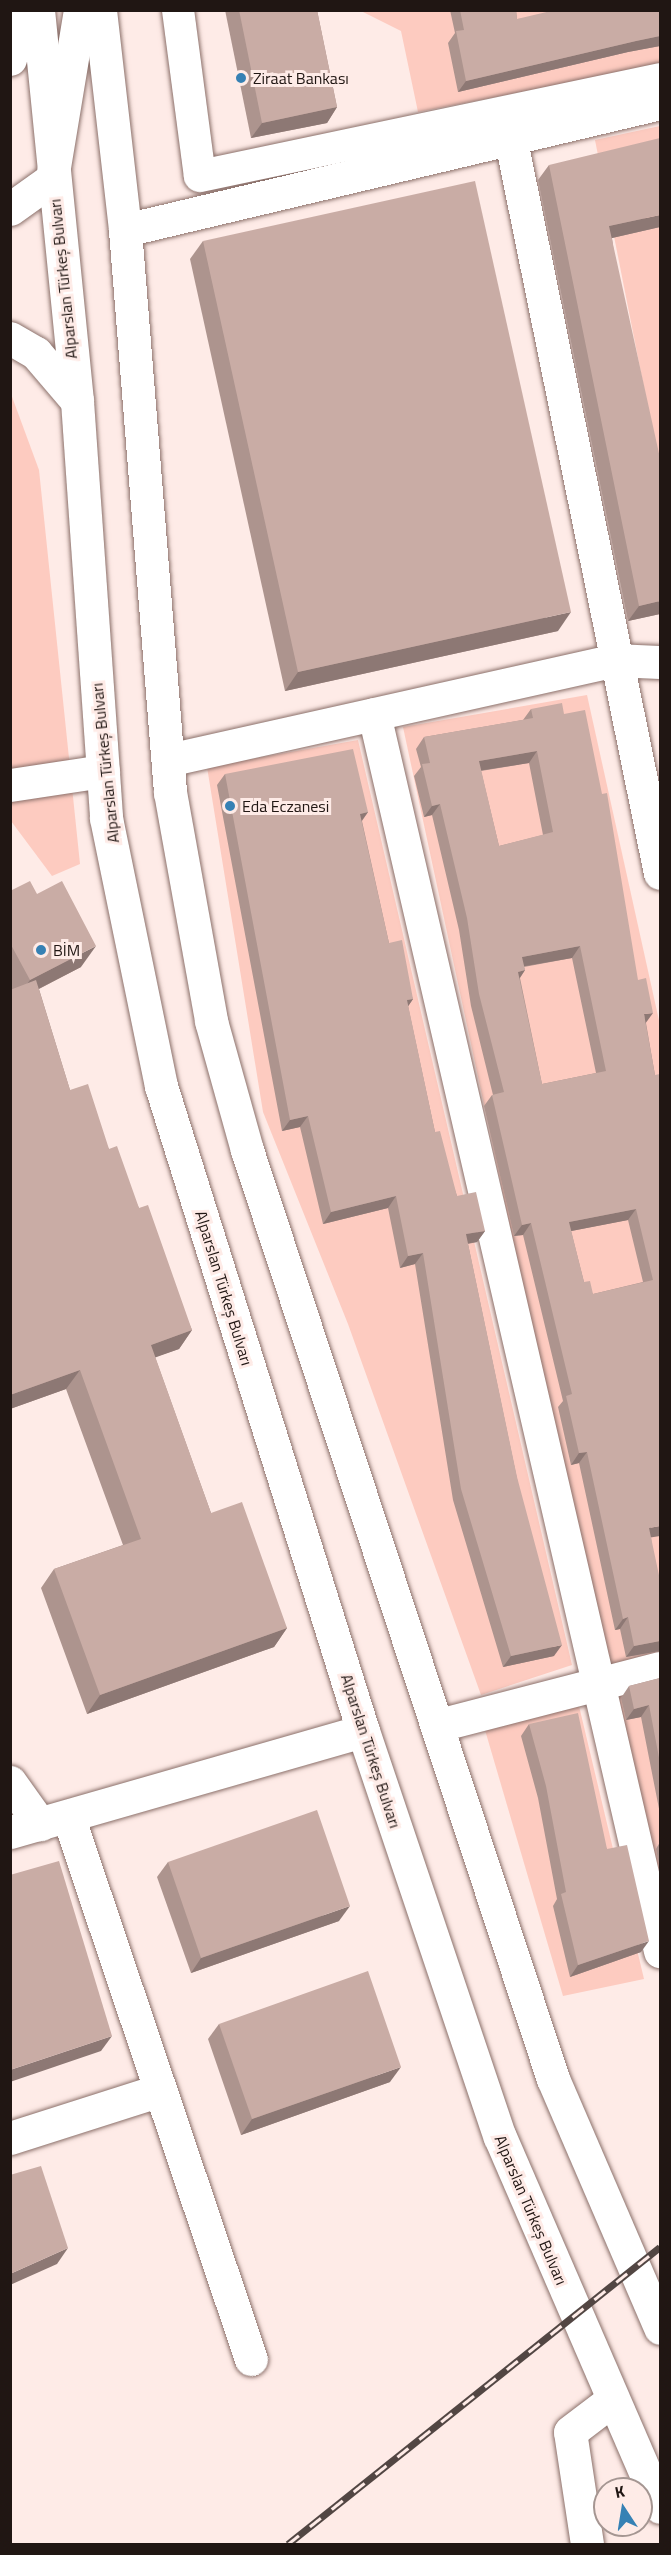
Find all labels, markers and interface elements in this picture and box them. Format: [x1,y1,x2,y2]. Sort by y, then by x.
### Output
place label: Ziraat Bankası [253,68,349,88]
marker: Ziraat Bankası [234,71,248,85]
street label: Alparslan Türkeş Bulvarı [45,198,81,360]
street label: Alparslan Türkeş Bulvarı [87,682,123,844]
place label: Eda Eczanesi [242,796,329,816]
marker: Eda Eczanesi [223,799,237,813]
place label: BİM [53,940,80,960]
marker: BİM [34,943,48,957]
street label: Alparslan Türkeş Bulvarı [191,1208,257,1368]
street label: Alparslan Türkeş Bulvarı [337,1672,405,1830]
street label: Alparslan Türkeş Bulvarı [491,2132,571,2288]
north arrow [593,2477,653,2537]
text: K [613,2479,627,2504]

